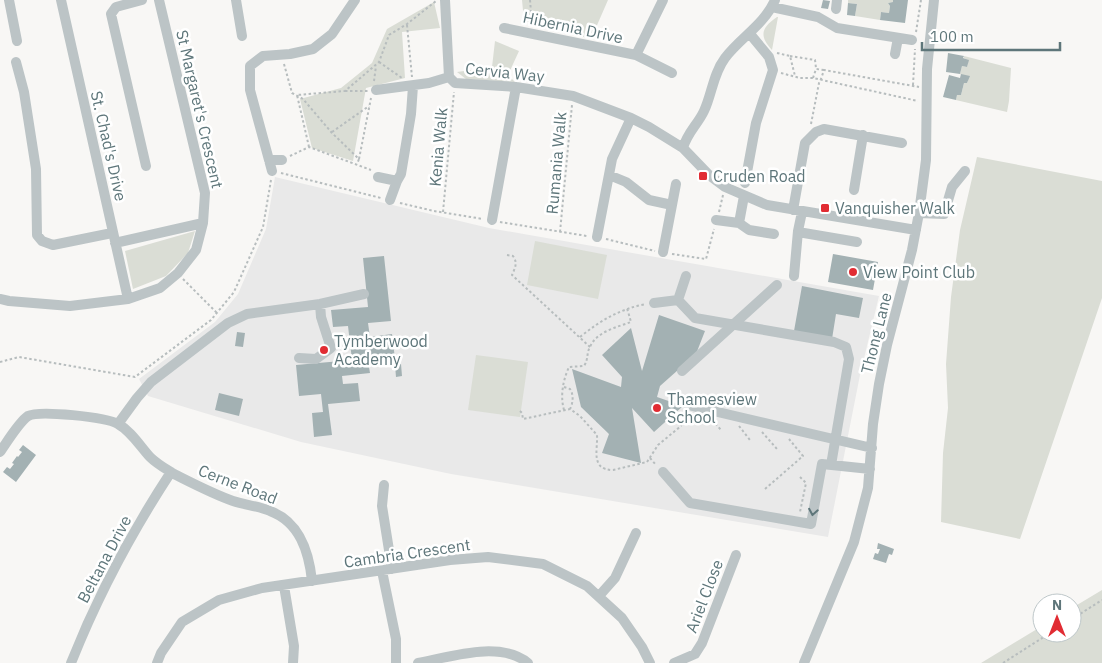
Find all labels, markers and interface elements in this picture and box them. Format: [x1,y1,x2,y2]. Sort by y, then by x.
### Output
street label: Hibernia Drive [521,7,625,47]
scale bar [922,20,1060,52]
text: 100 m [930,27,974,46]
street label: St Margaret's Crescent [172,28,228,190]
street label: Cervia Way [464,58,546,86]
street label: St. Chad's Drive [87,89,131,203]
street label: Kenia Walk [425,106,451,187]
street label: Rumania Walk [542,110,570,215]
place label: Cruden Road [713,166,806,186]
marker: Cruden Road [697,170,709,182]
place label: Vanquisher Walk [835,198,956,218]
marker: Vanquisher Walk [819,202,831,214]
place label: View Point Club [863,262,975,282]
marker: View Point Club [847,266,859,278]
street label: Thong Lane [856,290,896,376]
place label: Tymberwood Academy [334,331,428,369]
marker: Tymberwood Academy [318,344,330,356]
place label: Thamesview School [667,389,757,427]
marker: Thamesview School [651,402,663,414]
street label: Cerne Road [196,460,280,508]
one-way arrow [809,508,819,516]
street label: Beltana Drive [73,512,136,606]
street label: Cambria Crescent [342,534,472,572]
street label: Ariel Close [681,556,727,635]
north arrow [1032,593,1082,643]
text: N [1052,596,1062,614]

